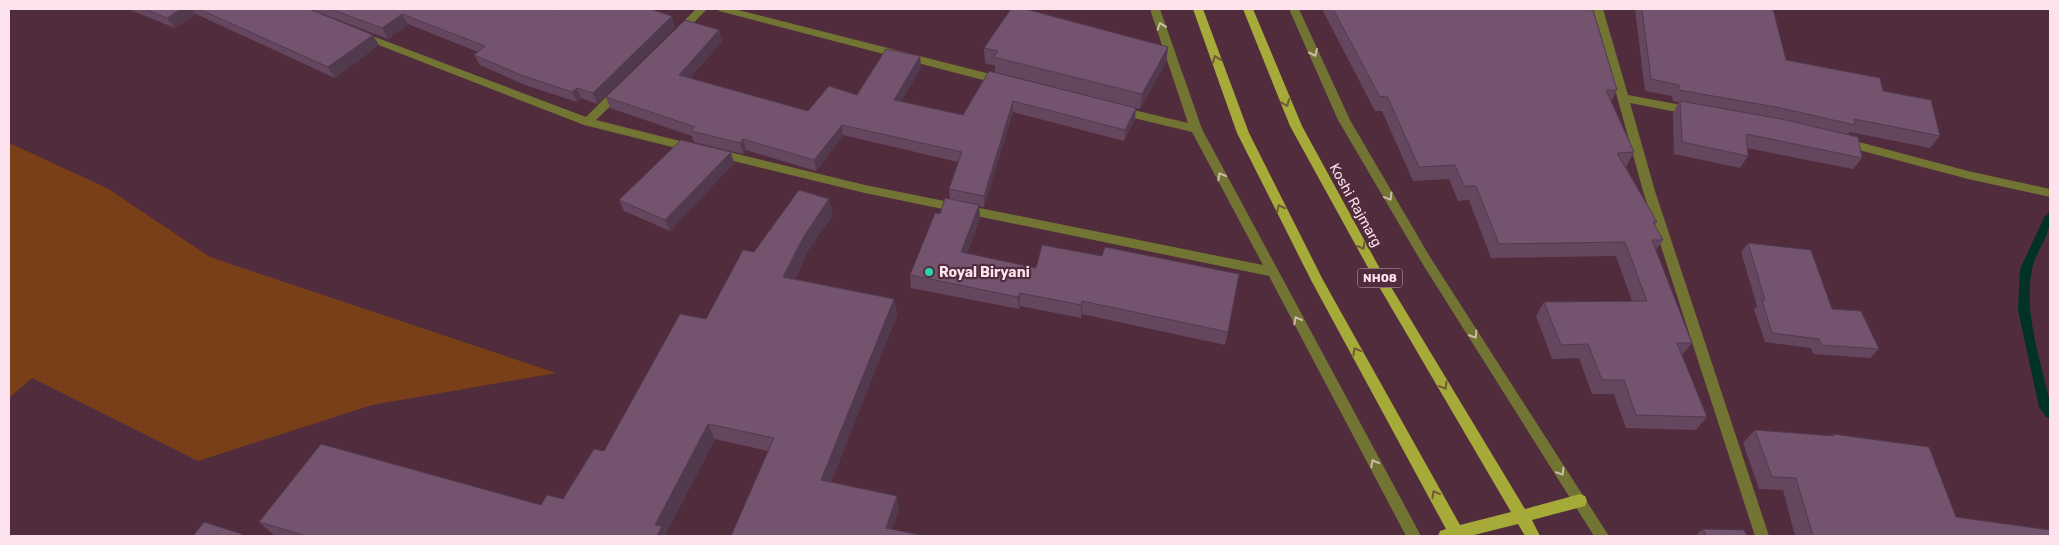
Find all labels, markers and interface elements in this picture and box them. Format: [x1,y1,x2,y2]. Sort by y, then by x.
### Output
one-way arrow [1157,22,1167,30]
one-way arrow [1307,48,1318,57]
one-way arrow [1212,55,1222,64]
one-way arrow [1280,98,1290,106]
street label: Koshi Rajmarg [1326,161,1385,250]
one-way arrow [1217,173,1227,182]
one-way arrow [1383,191,1393,200]
one-way arrow [1277,204,1287,213]
one-way arrow [1356,241,1366,250]
place label: Royal Biryani [939,264,1030,281]
marker: Royal Biryani [923,266,935,278]
road number: NH08 [1358,268,1402,288]
one-way arrow [1293,316,1303,325]
one-way arrow [1468,330,1477,339]
one-way arrow [1353,348,1363,357]
one-way arrow [1437,381,1447,390]
one-way arrow [1370,459,1380,468]
one-way arrow [1555,467,1565,476]
one-way arrow [1431,490,1441,499]

